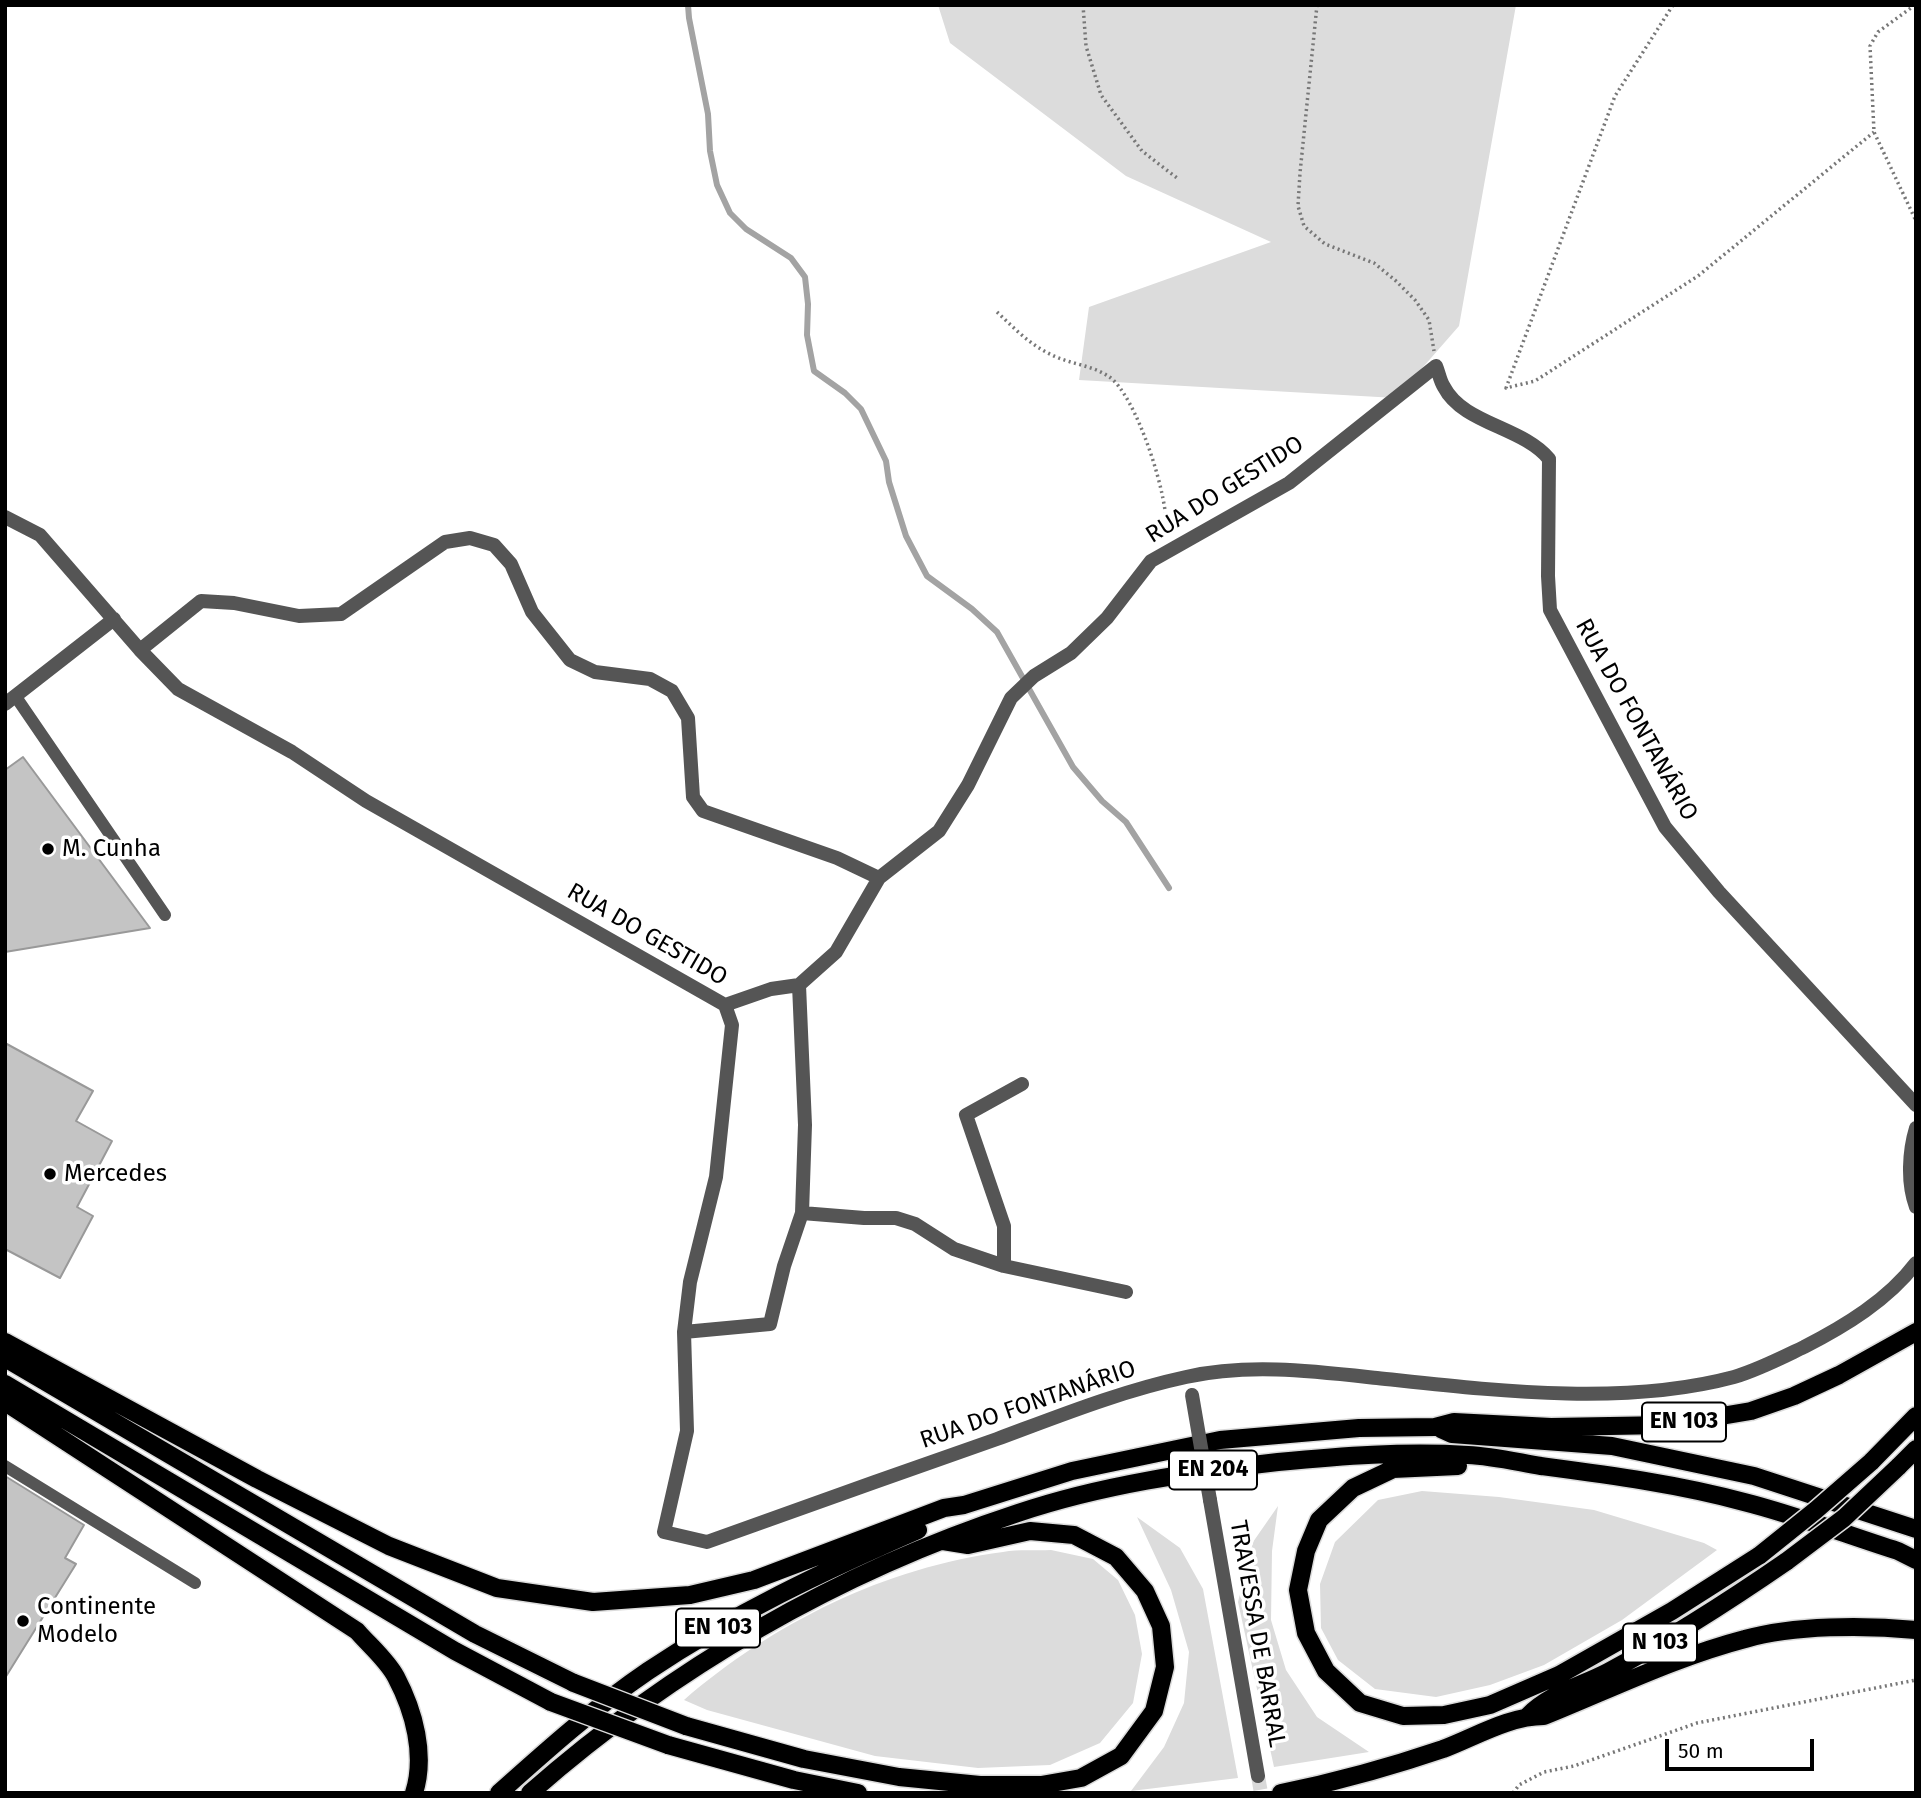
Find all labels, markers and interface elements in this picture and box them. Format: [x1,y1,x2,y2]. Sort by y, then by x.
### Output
street label: RUA DO GESTIDO [1141,430,1309,550]
street label: RUA DO FONTANÁRIO [1569,614,1703,826]
place label: M. Cunha [62,835,161,863]
marker: M. Cunha [40,841,56,857]
street label: RUA DO GESTIDO [562,877,732,993]
place label: Mercedes [64,1160,167,1188]
marker: Mercedes [42,1166,58,1182]
street label: RUA DO FONTANÁRIO [916,1355,1140,1455]
road number: EN 103 [1642,1402,1726,1442]
road number: EN 204 [1169,1450,1257,1490]
street label: TRAVESSA DE BARRAL [1223,1518,1291,1750]
place label: Continente Modelo [37,1593,156,1649]
road number: EN 103 [676,1609,760,1648]
marker: Continente Modelo [15,1613,31,1629]
road number: N 103 [1623,1624,1697,1662]
scale bar [1669,1724,1818,1768]
text: 50 m [1678,1738,1724,1764]

